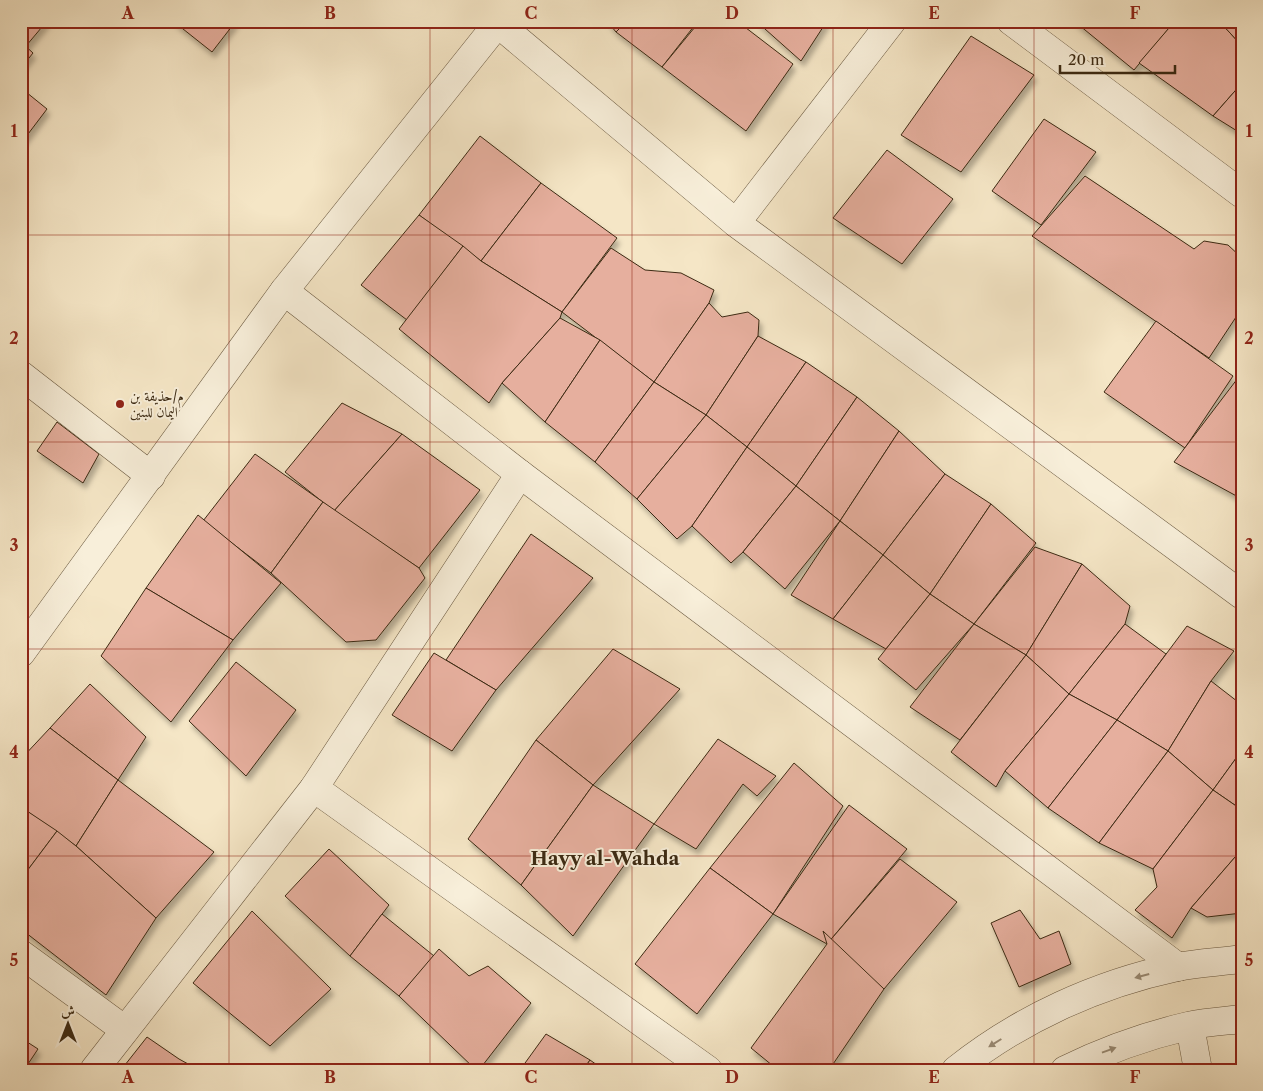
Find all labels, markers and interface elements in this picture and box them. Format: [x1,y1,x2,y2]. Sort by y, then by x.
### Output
text: A [121,3,135,23]
text: B [324,3,336,23]
text: C [525,3,537,23]
text: D [725,3,739,23]
text: E [928,3,940,23]
text: F [1130,3,1141,23]
scale bar [1060,42,1176,74]
text: 20 m [1068,50,1104,69]
text: 1 [10,121,18,141]
text: 1 [1245,121,1253,141]
text: 2 [9,328,19,348]
text: 2 [1244,328,1254,348]
place label: م/حذيفة بن اليمان للبنين [130,387,184,421]
marker: م/حذيفة بن اليمان للبنين [114,398,126,410]
text: 3 [9,535,19,555]
text: 3 [1244,535,1254,555]
text: 4 [9,742,19,762]
text: 4 [1244,742,1254,762]
district label: Hayy al-Wahda [530,847,681,870]
text: 5 [10,950,19,970]
text: 5 [1245,950,1254,970]
one-way arrow [1135,972,1150,980]
north arrow [42,998,92,1048]
text: ش [61,1002,75,1020]
one-way arrow [988,1038,1001,1047]
one-way arrow [1102,1046,1117,1054]
text: A [121,1067,135,1087]
text: B [324,1067,336,1087]
text: C [525,1067,537,1087]
text: D [725,1067,739,1087]
text: E [928,1067,940,1087]
text: F [1130,1067,1141,1087]

